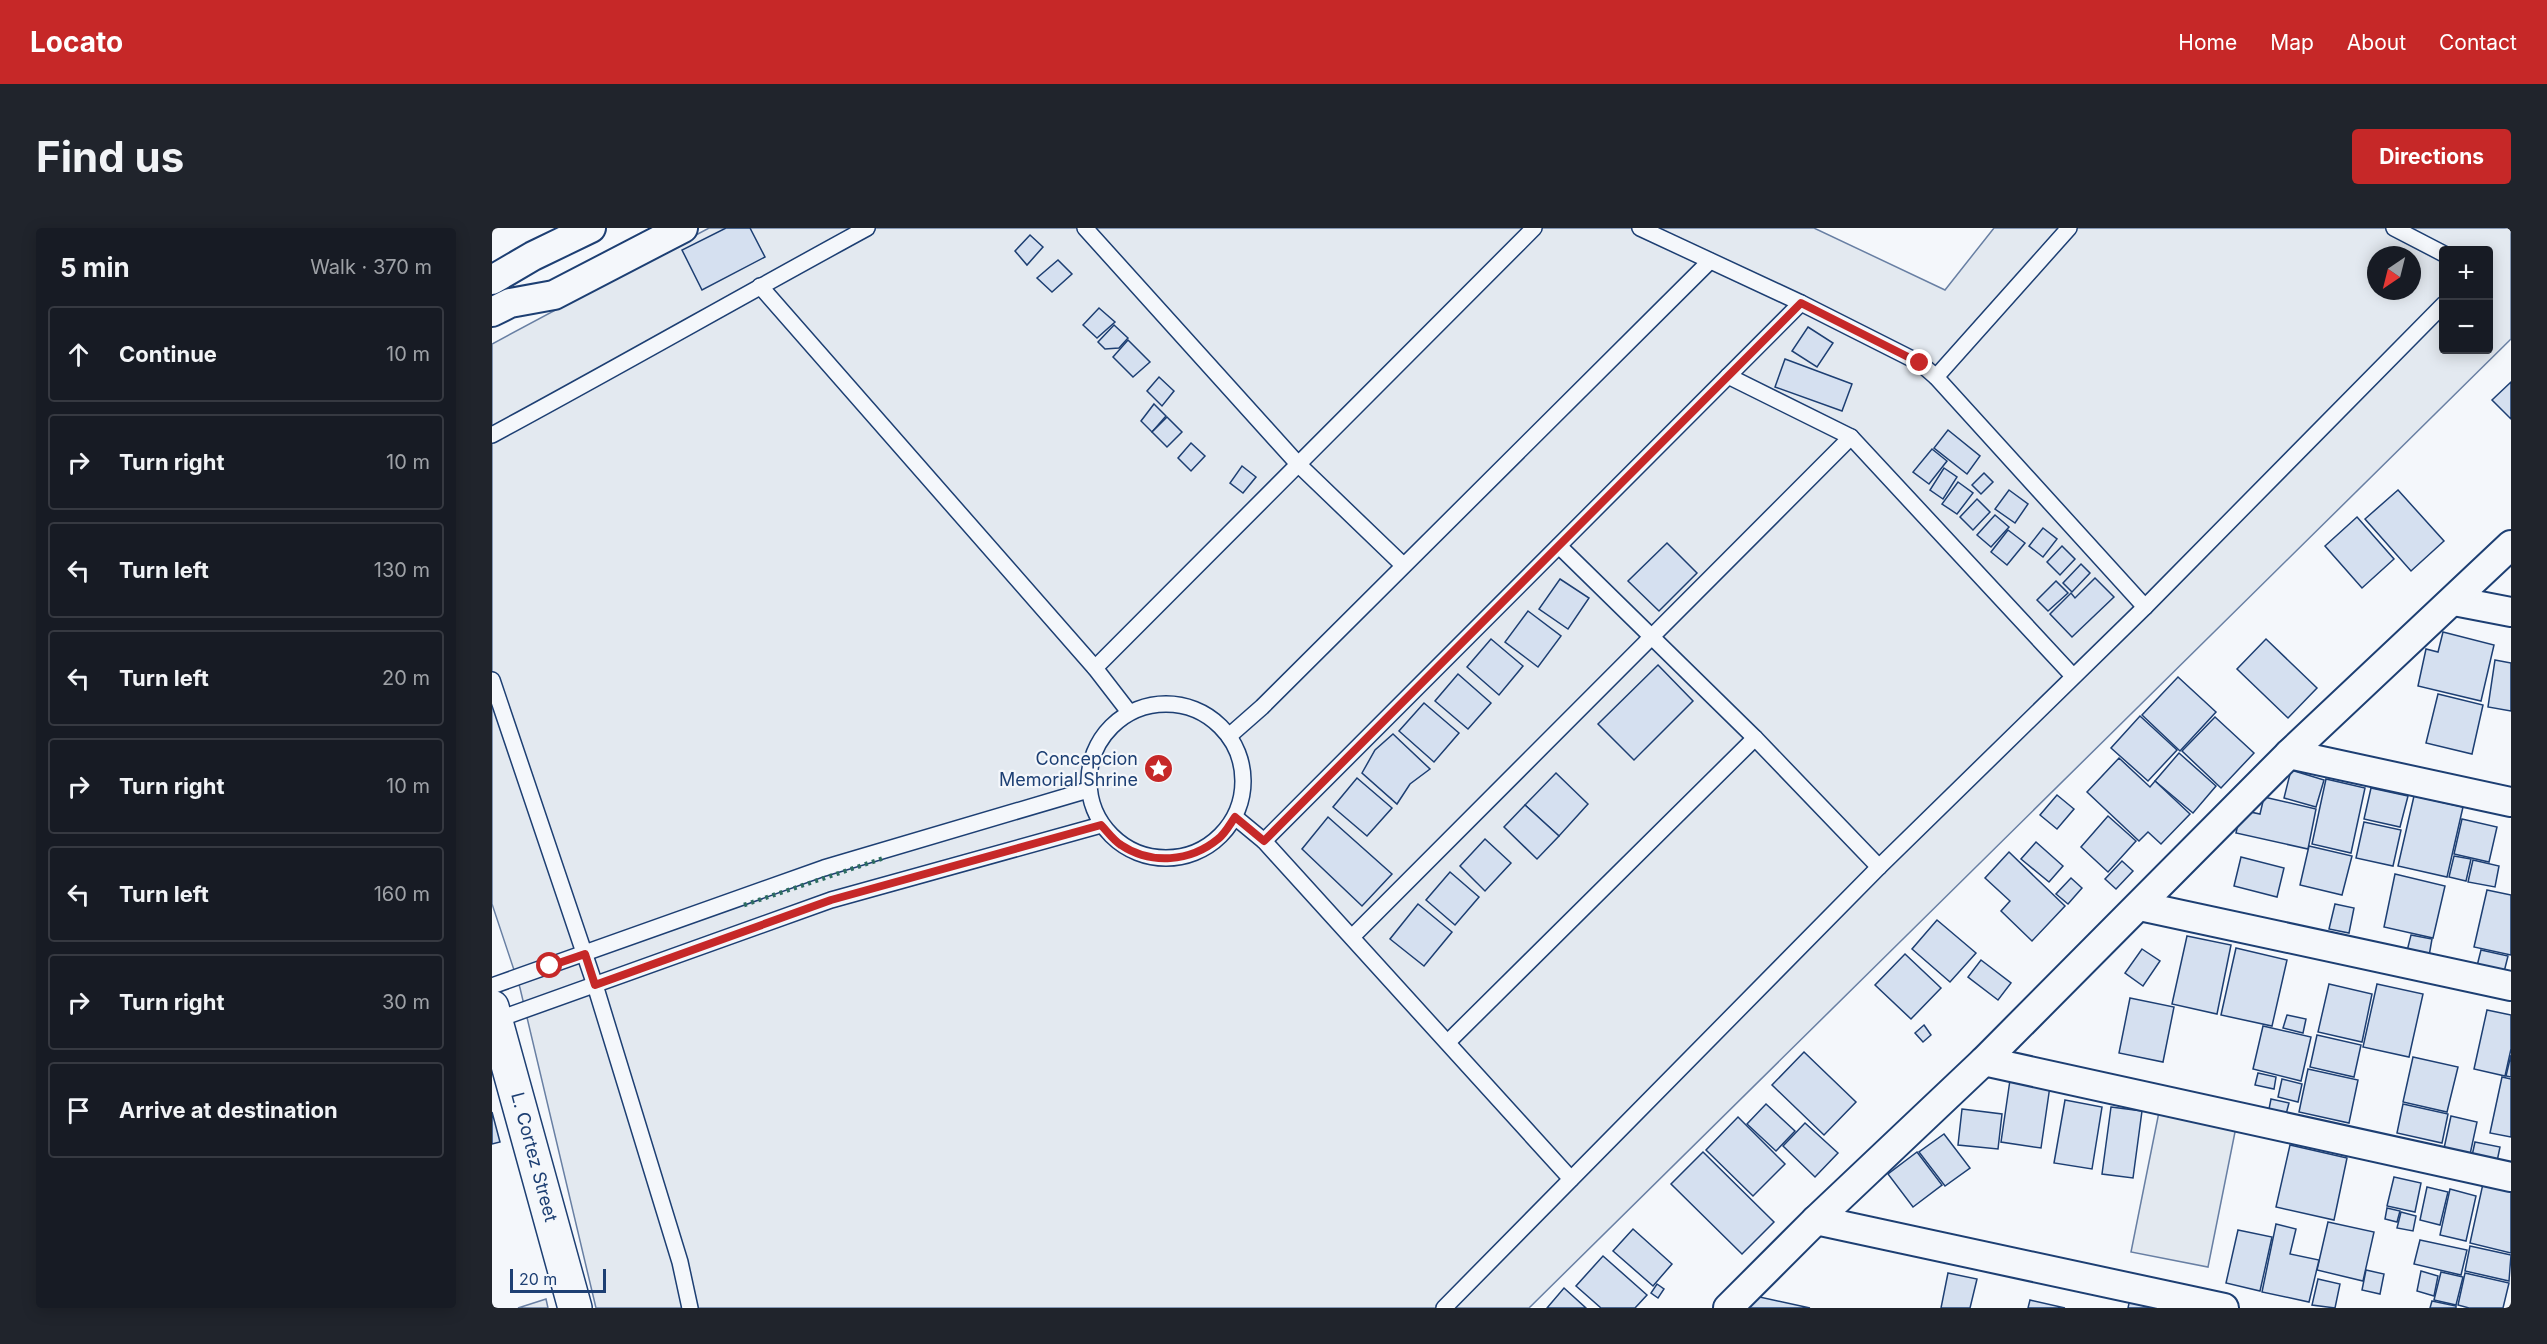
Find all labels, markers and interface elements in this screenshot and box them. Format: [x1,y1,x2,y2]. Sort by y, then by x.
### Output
text: Locato [30,25,123,59]
text: Home [2178,30,2237,55]
text: Map [2270,30,2314,55]
text: About [2347,30,2406,55]
text: Contact [2439,30,2517,55]
button: Directions [2352,129,2511,184]
text: Find us [36,131,184,182]
north arrow [2367,246,2421,300]
map controls [2439,246,2493,354]
button: + [2439,246,2493,300]
text: 5 min [60,252,130,283]
text: Walk · 370 m [310,255,432,279]
button: − [2439,300,2493,354]
icon: ahead [62,338,95,371]
text: Continue [119,341,217,367]
text: 10 m [386,342,430,366]
route end [1906,349,1932,375]
icon: right [62,446,95,479]
text: Turn right [119,449,225,475]
text: 10 m [386,450,430,474]
icon: left [62,554,95,587]
text: Turn left [119,557,209,583]
text: 130 m [374,558,430,582]
icon: left [62,662,95,695]
text: Turn left [119,665,209,691]
text: 20 m [382,666,430,690]
place label: Concepcion Memorial Shrine [999,748,1138,790]
place icon: Concepcion Memorial Shrine [1143,753,1175,785]
icon: right [62,770,95,803]
text: Turn right [119,773,225,799]
text: 10 m [386,774,430,798]
icon: left [62,878,95,911]
text: Turn left [119,881,209,907]
text: 160 m [374,882,430,906]
route start [536,952,562,978]
icon: right [62,986,95,1019]
text: Turn right [119,989,225,1015]
text: 30 m [382,990,430,1014]
street label: L. Cortez Street [507,1090,562,1224]
icon: arrive [62,1094,95,1127]
text: Arrive at destination [119,1097,338,1123]
scale bar [510,1266,606,1294]
text: 20 m [519,1269,557,1289]

